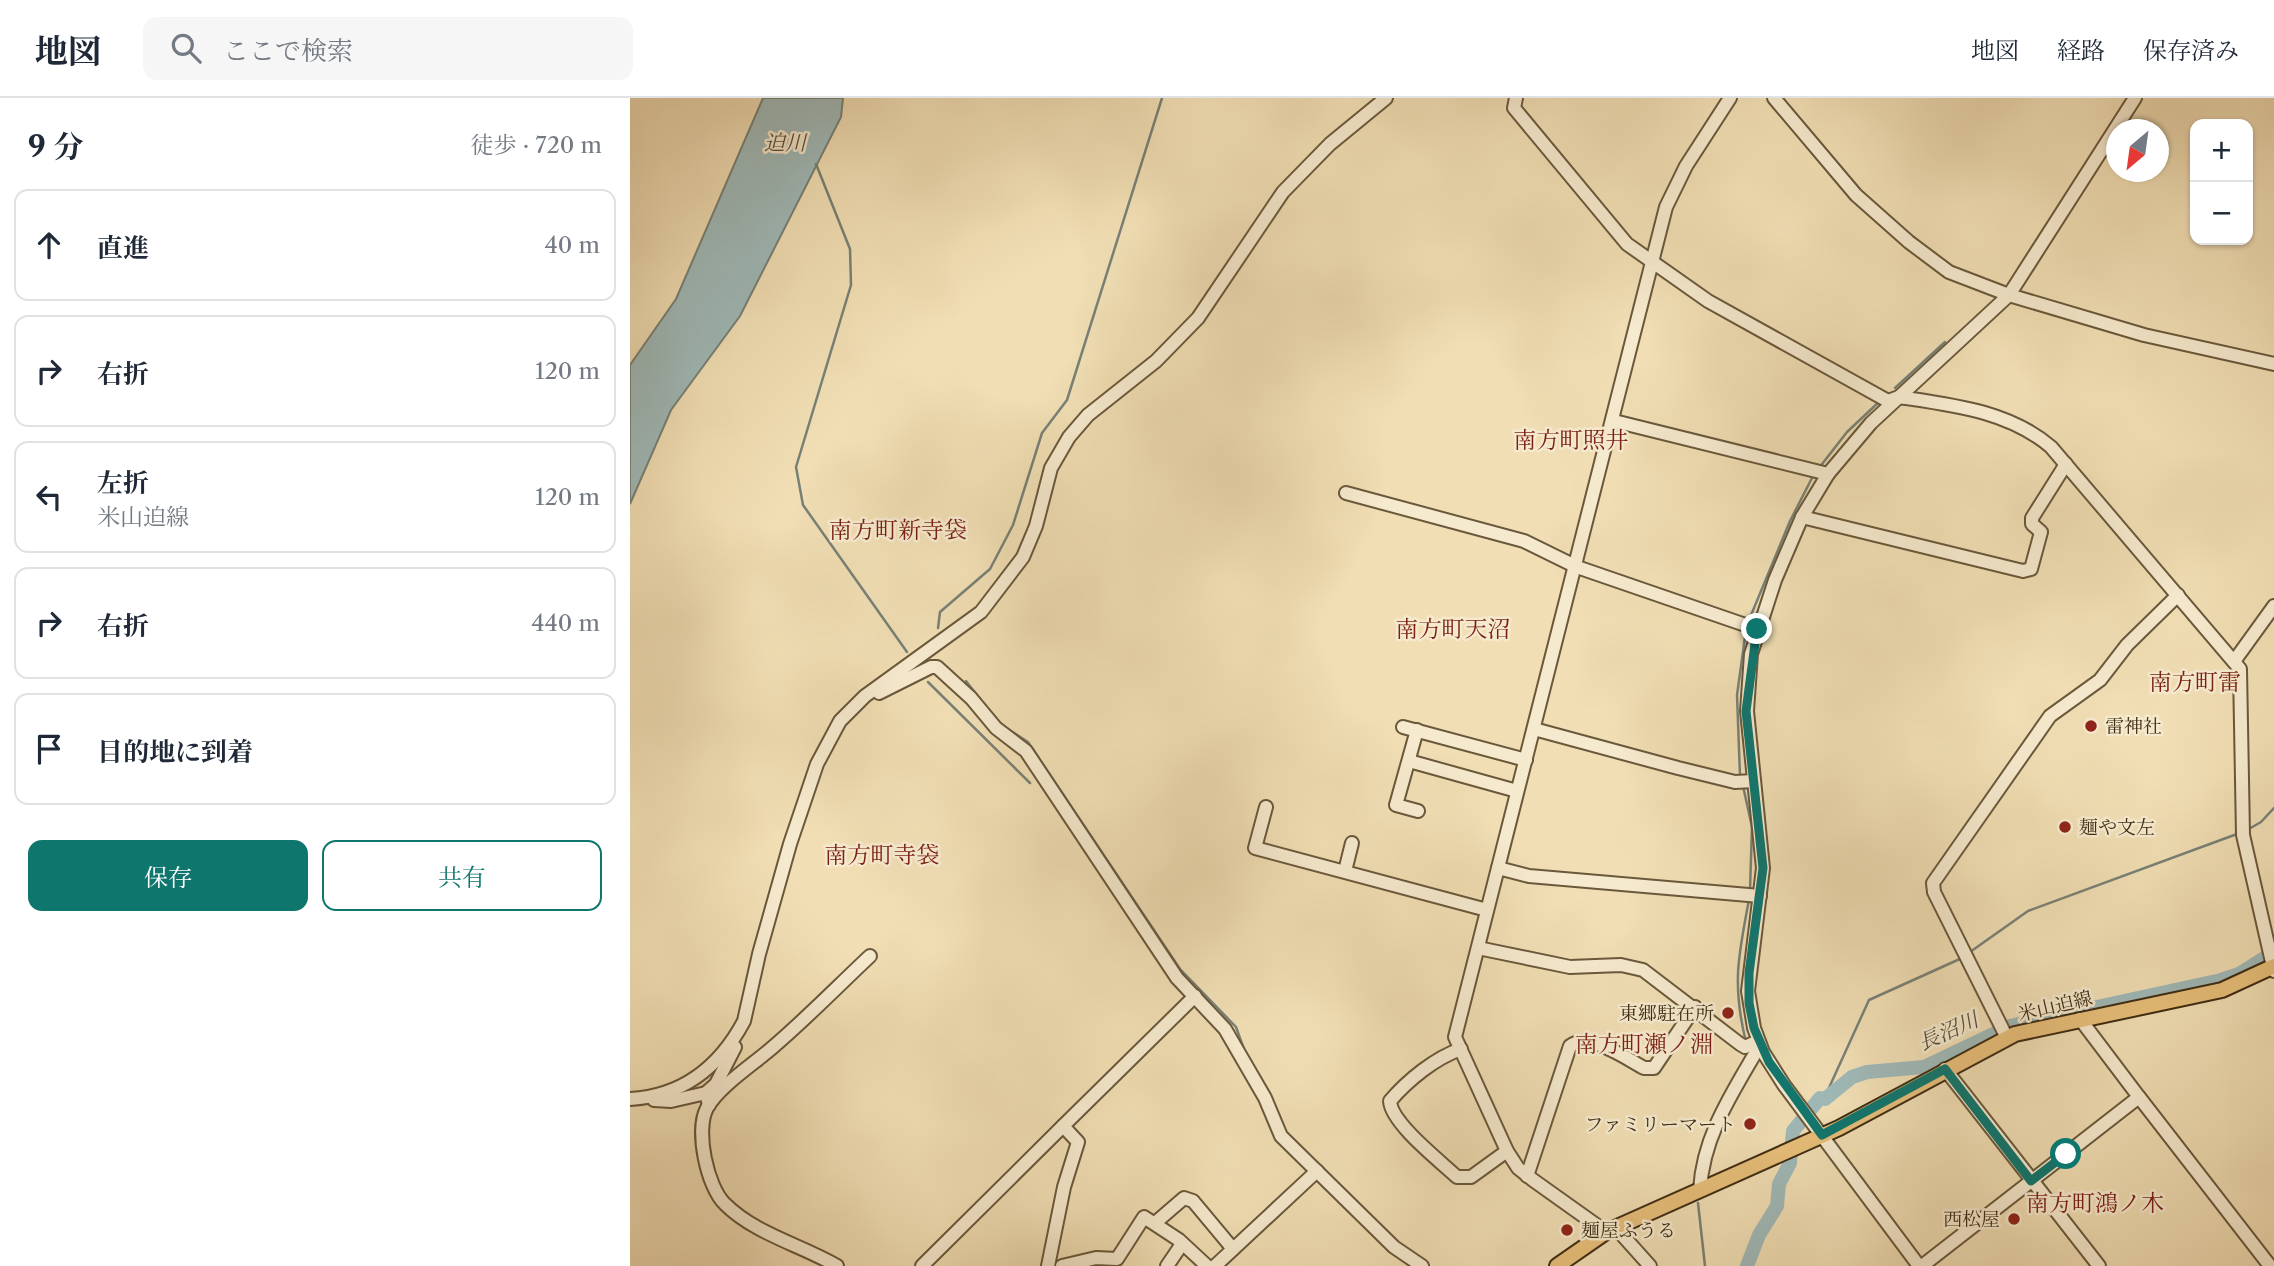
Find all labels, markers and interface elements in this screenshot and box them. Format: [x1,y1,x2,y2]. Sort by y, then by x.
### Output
search box [143,17,633,80]
icon: search [167,29,205,67]
text: 地図 [35,31,101,72]
text: ここで検索 [223,35,353,67]
text: 地図 [1971,36,2019,65]
text: 経路 [2057,36,2105,65]
text: 保存済み [2143,36,2239,65]
north arrow [2106,119,2169,182]
map controls [2190,119,2253,245]
button: + [2190,119,2253,182]
text: 9 分 [28,128,83,165]
water label: 迫川 [764,130,808,155]
text: 徒歩 · 720 m [471,131,602,159]
button: − [2190,182,2253,245]
icon: ahead [30,226,68,264]
text: 40 m [545,231,600,259]
text: 直進 [97,232,149,264]
icon: right [30,352,68,390]
text: 120 m [535,357,600,385]
text: 右折 [97,358,149,390]
district label: 南方町照井 [1514,426,1629,454]
text: 左折 [97,467,149,499]
icon: left [30,478,68,516]
text: 120 m [535,483,600,511]
text: 米山迫線 [97,503,189,531]
district label: 南方町新寺袋 [829,516,967,544]
icon: right [30,604,68,642]
text: 440 m [531,609,600,637]
text: 右折 [97,610,149,642]
route end [1741,613,1772,644]
district label: 南方町天沼 [1396,615,1511,643]
district label: 南方町雷 [2149,668,2241,696]
place label: 雷神社 [2105,715,2162,738]
marker: 雷神社 [2083,718,2099,734]
icon: arrive [30,730,68,768]
text: 目的地に到着 [97,736,253,768]
place label: 麺や文左 [2079,816,2155,839]
marker: 麺や文左 [2057,819,2073,835]
button: 保存 [28,840,308,911]
button: 共有 [322,840,602,911]
district label: 南方町寺袋 [825,841,940,869]
street label: 米山迫線 [2015,986,2095,1026]
place label: 東郷駐在所 [1619,1002,1714,1025]
marker: 東郷駐在所 [1720,1005,1736,1021]
water label: 長沼川 [1914,1006,1984,1055]
district label: 南方町瀬ノ淵 [1575,1030,1713,1058]
place label: ファミリーマート [1584,1113,1736,1136]
marker: ファミリーマート [1742,1116,1758,1132]
route start [2050,1138,2081,1169]
district label: 南方町鴻ノ木 [2026,1189,2164,1217]
place label: 西松屋 [1943,1208,2000,1231]
marker: 西松屋 [2006,1211,2022,1227]
place label: 麺屋ふうる [1581,1219,1676,1242]
marker: 麺屋ふうる [1559,1222,1575,1238]

